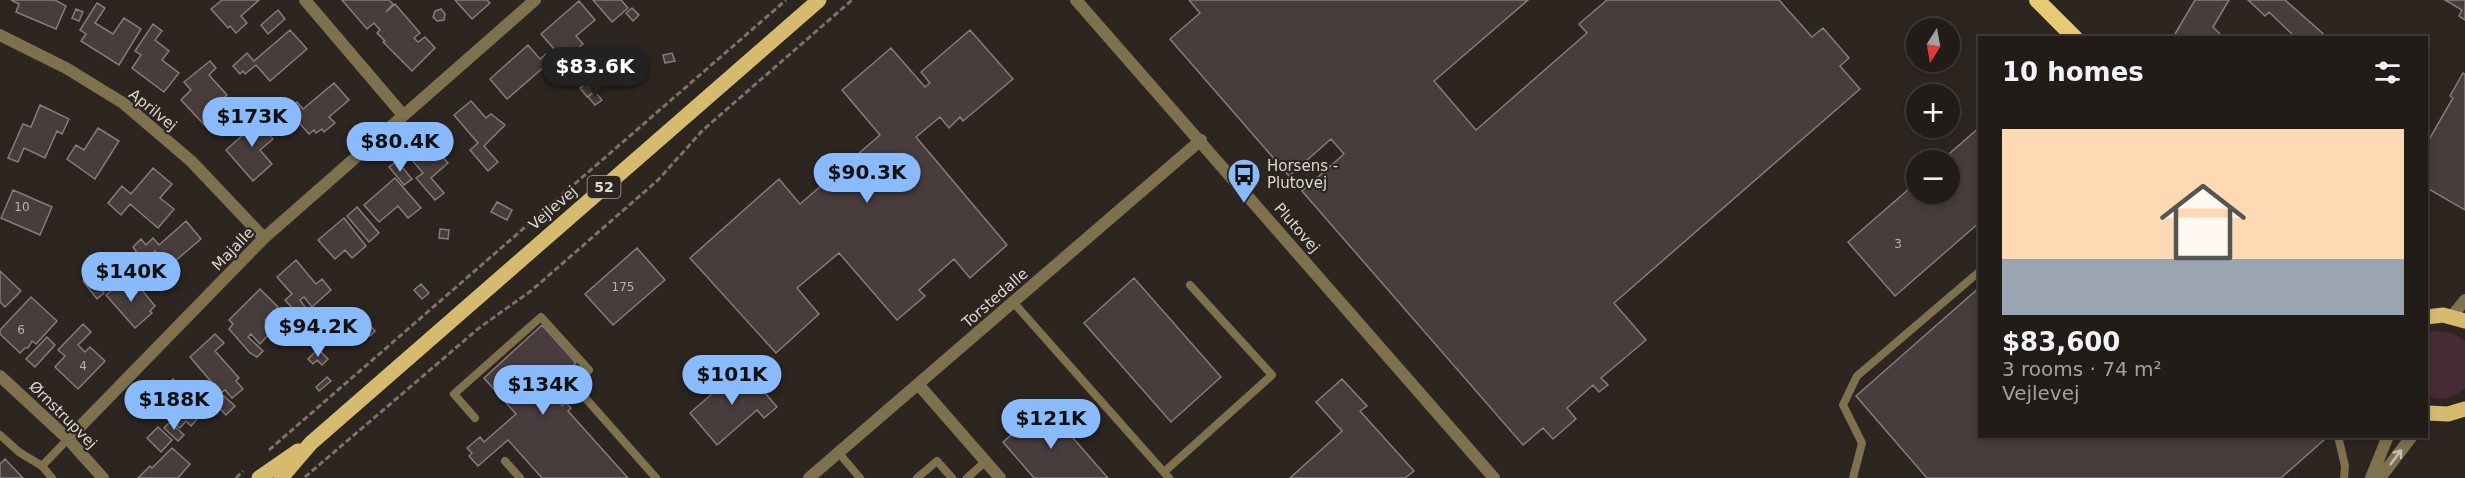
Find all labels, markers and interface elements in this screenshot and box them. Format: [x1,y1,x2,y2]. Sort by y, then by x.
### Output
north arrow [1906,18,1960,72]
map controls [1906,18,1960,204]
pin: $83.6K [546,47,644,98]
text: $83.6K [556,54,634,78]
icon: filters [2371,56,2404,89]
text: 10 homes [2002,57,2144,87]
button: + [1906,84,1960,138]
street label: Aprilvej [125,85,181,135]
pin: $173K [210,97,294,148]
text: $173K [216,104,288,128]
pin: $80.4K [351,122,449,173]
text: $80.4K [361,129,439,153]
button: − [1906,150,1960,204]
pin: $90.3K [818,153,916,204]
bus stop icon: Horsens - Plutovej [1226,157,1262,204]
place label: Horsens - Plutovej [1267,157,1338,192]
text: $90.3K [828,160,906,184]
icon: home [2149,168,2257,276]
road number: 52 [588,176,620,198]
street label: Vejlevej [525,182,581,234]
street label: Plutovej [1271,199,1323,257]
house number: 10 [14,200,30,214]
street label: Majalle [208,224,258,274]
house number: 3 [1894,237,1902,251]
pin: $140K [89,252,173,303]
text: $140K [95,259,167,283]
street label: Torstedalle [958,265,1032,332]
house number: 175 [612,280,634,294]
pin: $94.2K [269,307,367,358]
text: $94.2K [279,314,357,338]
house number: 6 [17,323,25,337]
text: $83,600 [2002,327,2120,357]
pin: $101K [690,355,774,406]
text: 3 rooms · 74 m² [2002,357,2162,381]
house number: 4 [79,359,87,373]
text: $101K [696,362,768,386]
pin: $134K [501,365,585,416]
text: $134K [507,372,579,396]
street label: Ørnstrupvej [25,377,101,453]
pin: $188K [132,380,216,431]
text: Vejlevej [2002,381,2080,405]
text: $188K [138,387,210,411]
pin: $121K [1009,399,1093,450]
text: $121K [1015,406,1087,430]
one-way arrow [2390,450,2403,466]

